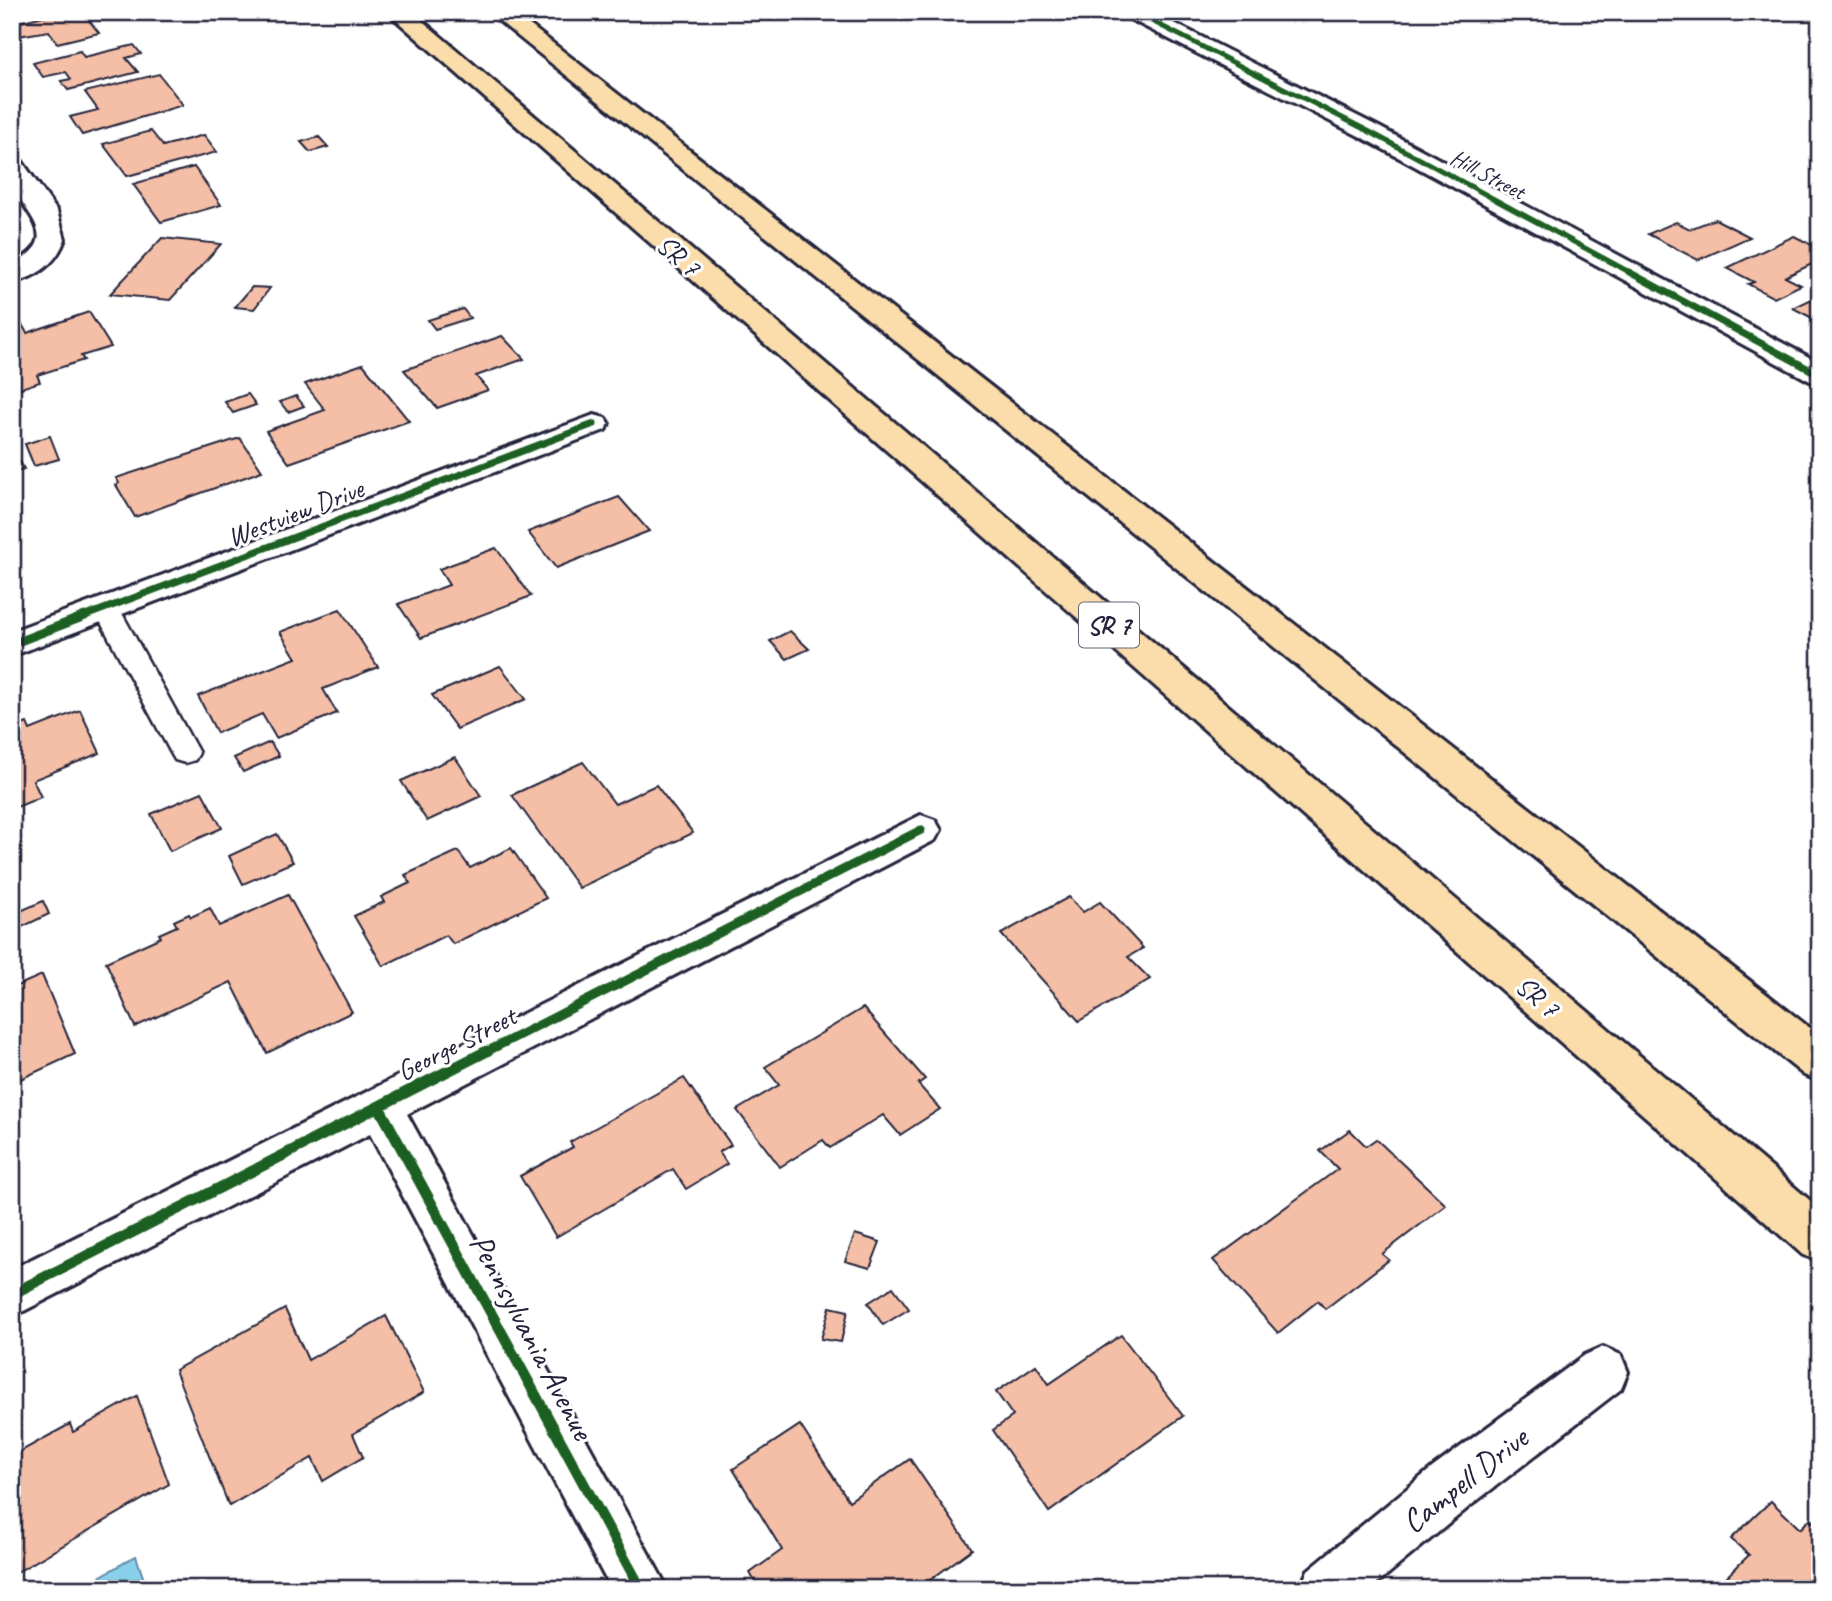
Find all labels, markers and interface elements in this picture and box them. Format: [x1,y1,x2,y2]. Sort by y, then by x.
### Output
street label: Hill Street [1445,143,1532,207]
street label: SR 7 [649,227,709,285]
street label: Westview Drive [222,470,370,554]
road number: SR 7 [1079,603,1139,648]
street label: SR 7 [1508,968,1568,1026]
street label: George Street [391,997,524,1088]
street label: Pennsylvania Avenue [460,1226,605,1449]
street label: Campell Drive [1393,1416,1538,1542]

